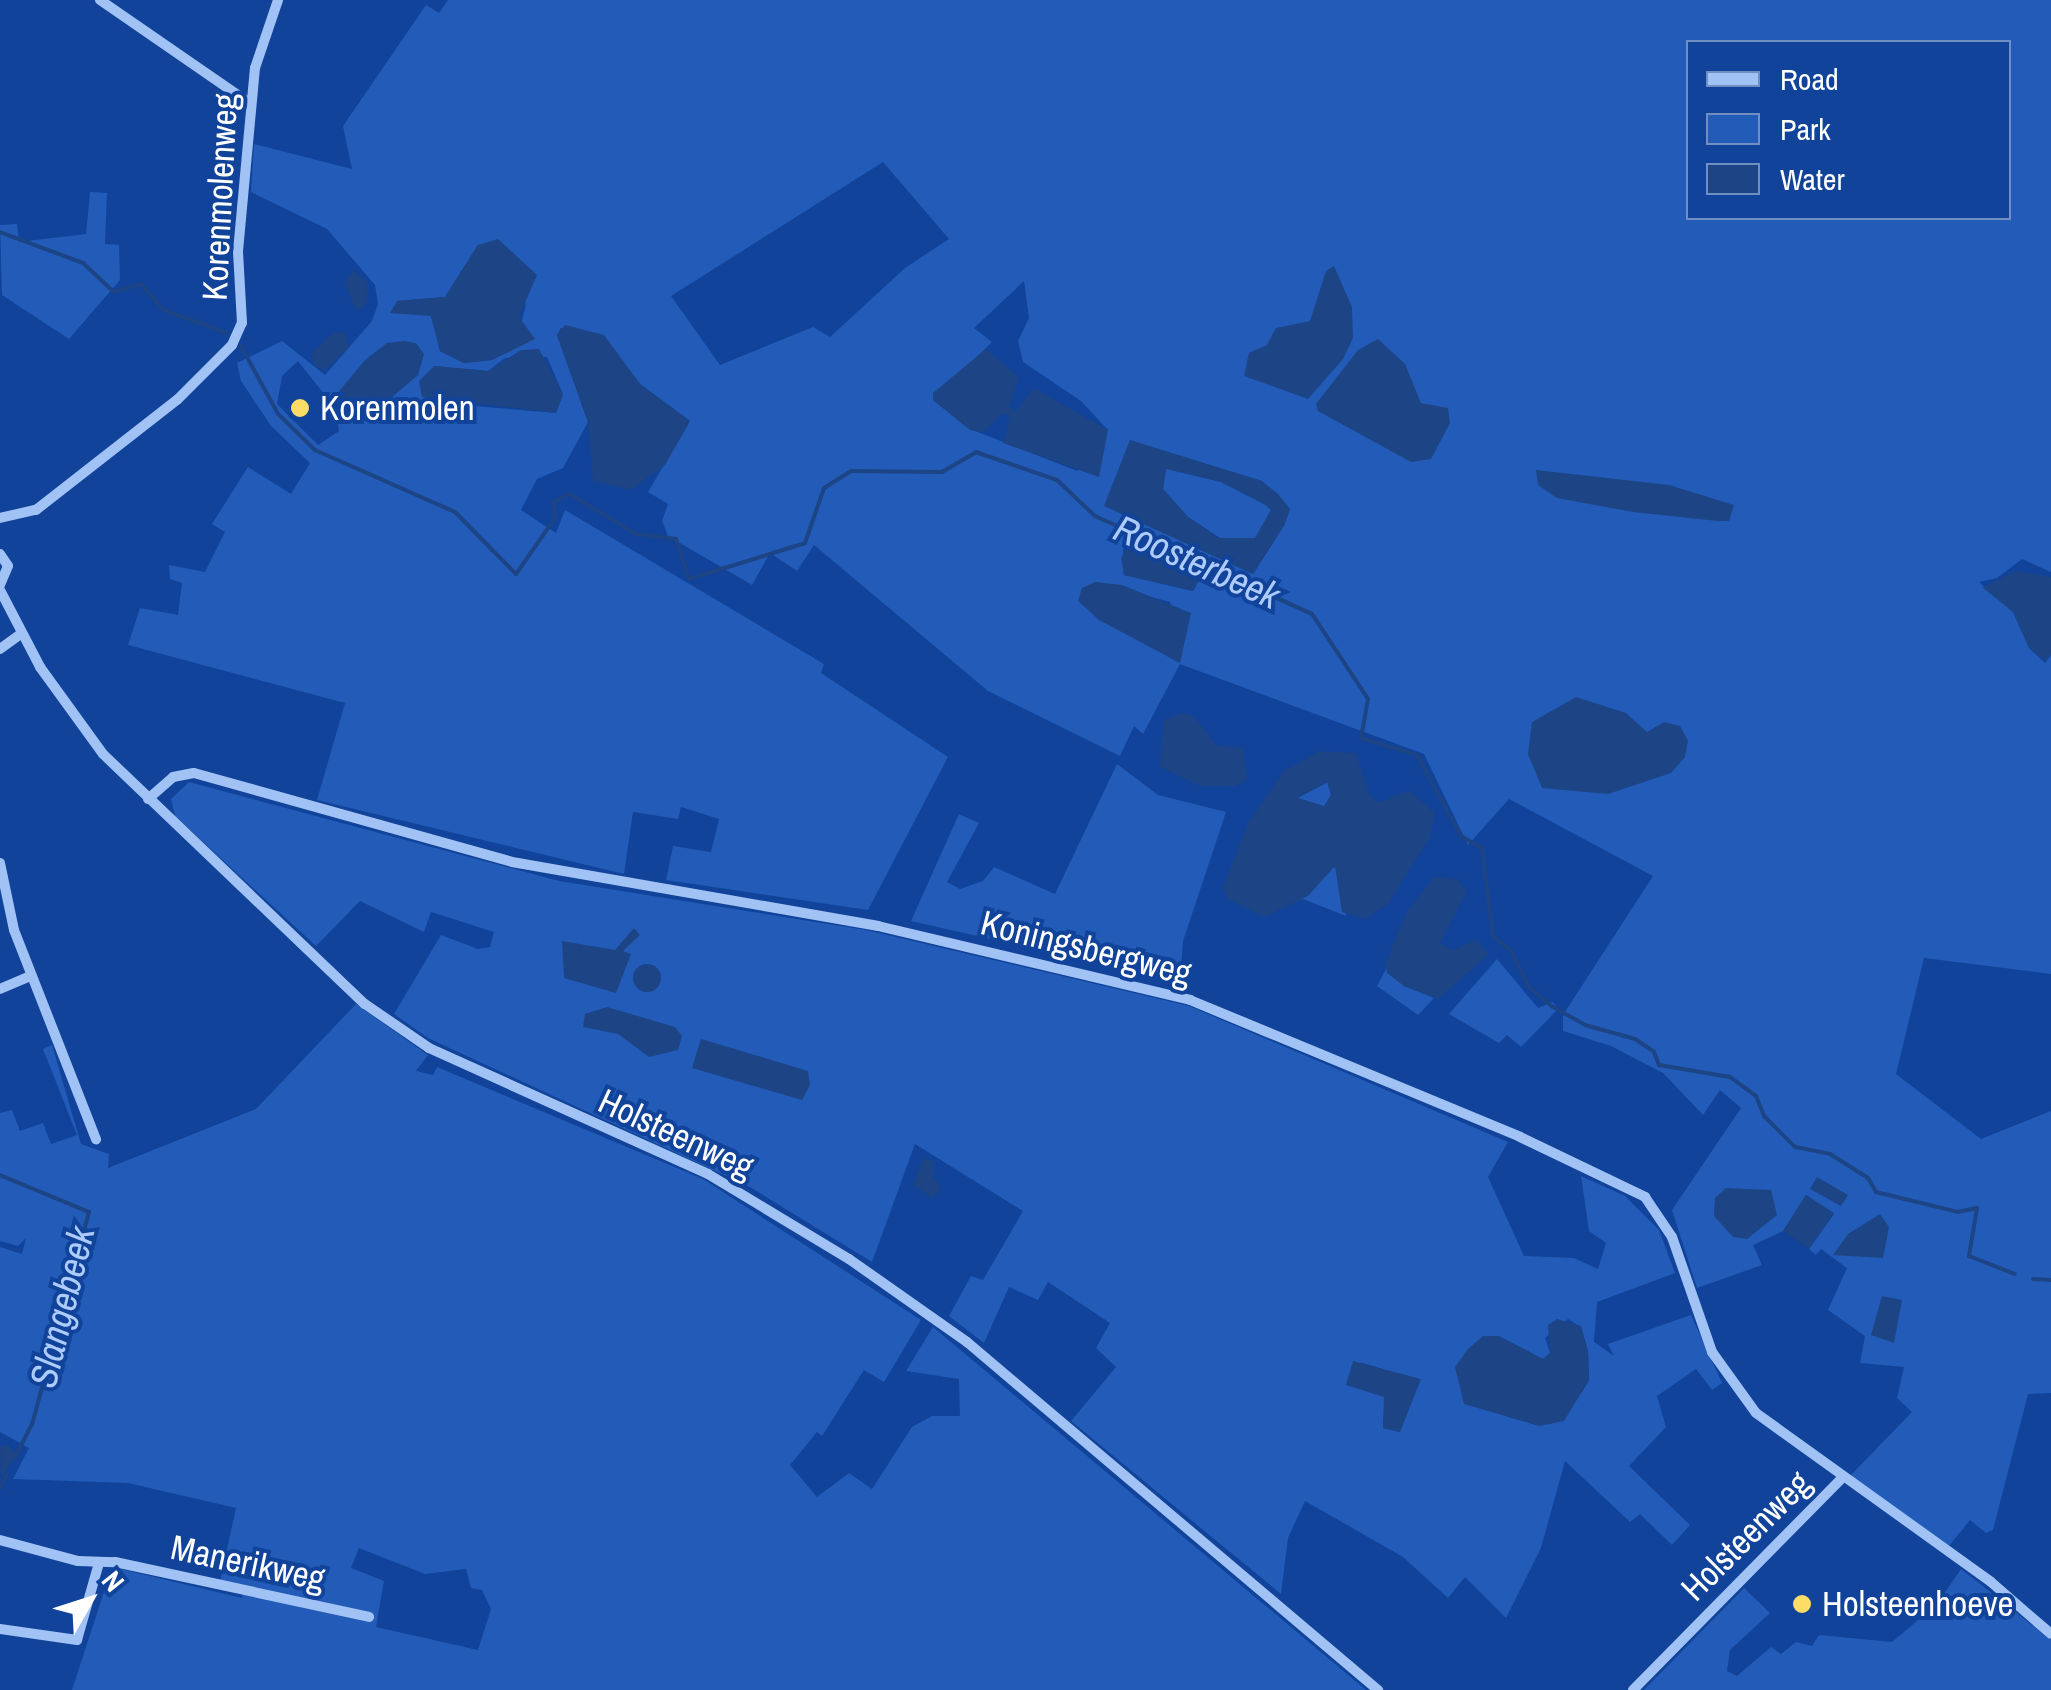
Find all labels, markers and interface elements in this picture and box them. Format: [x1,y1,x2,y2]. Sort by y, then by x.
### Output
legend [1686,40,2011,220]
text: Road [1780,59,1839,99]
street label: Korenmolenweg [194,92,246,302]
text: Park [1780,109,1831,149]
text: Water [1780,159,1845,199]
place label: Korenmolen [320,387,475,429]
marker: Korenmolen [289,397,311,419]
water label: Roosterbeek [1107,505,1287,619]
street label: Koningsbergweg [976,902,1196,994]
street label: Holsteenweg [592,1080,760,1188]
water label: Slangebeek [20,1222,104,1392]
street label: Holsteenweg [1672,1462,1820,1610]
street label: Manerikweg [167,1526,329,1600]
north arrow [40,1550,140,1650]
text: N [93,1563,133,1600]
place label: Holsteenhoeve [1822,1583,2013,1625]
marker: Holsteenhoeve [1791,1593,1813,1615]

